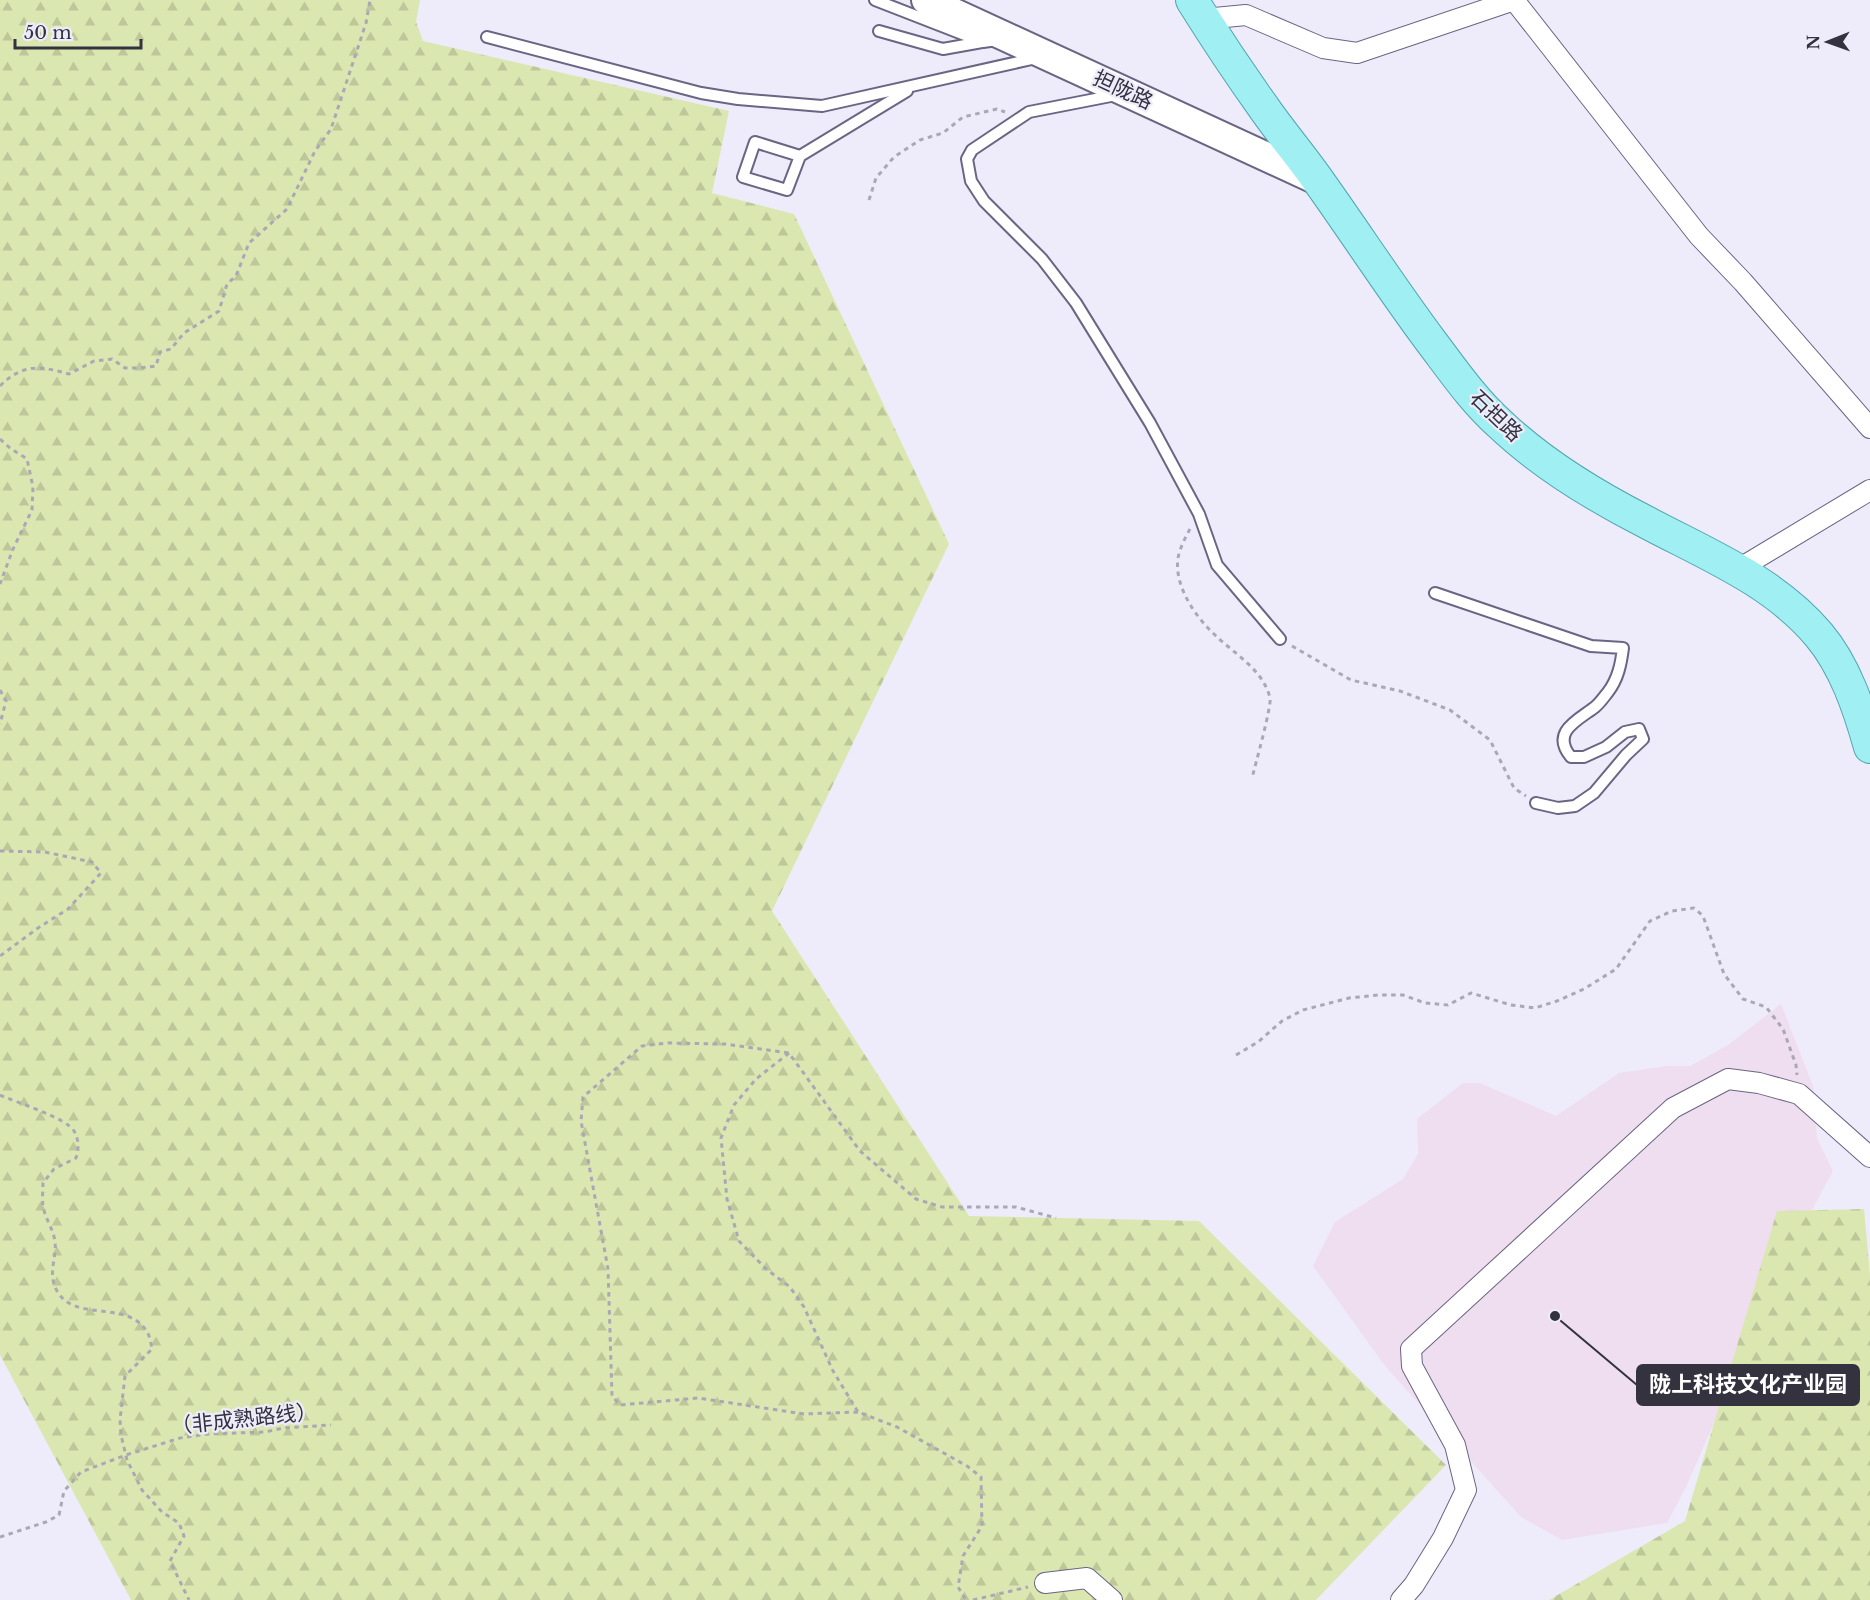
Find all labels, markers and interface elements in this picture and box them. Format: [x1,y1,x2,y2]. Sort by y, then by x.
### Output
scale bar [15,12,141,50]
north arrow [1798,12,1858,72]
text: 50 m [24,22,72,44]
text: N [1803,35,1823,50]
street label: 担陇路 [1089,65,1157,115]
street label: 石担路 [1464,385,1528,447]
callout: 陇上科技文化产业园 [1637,1365,1859,1405]
text: 陇上科技文化产业园 [1649,1371,1847,1398]
street label: （非成熟路线） [170,1398,318,1440]

